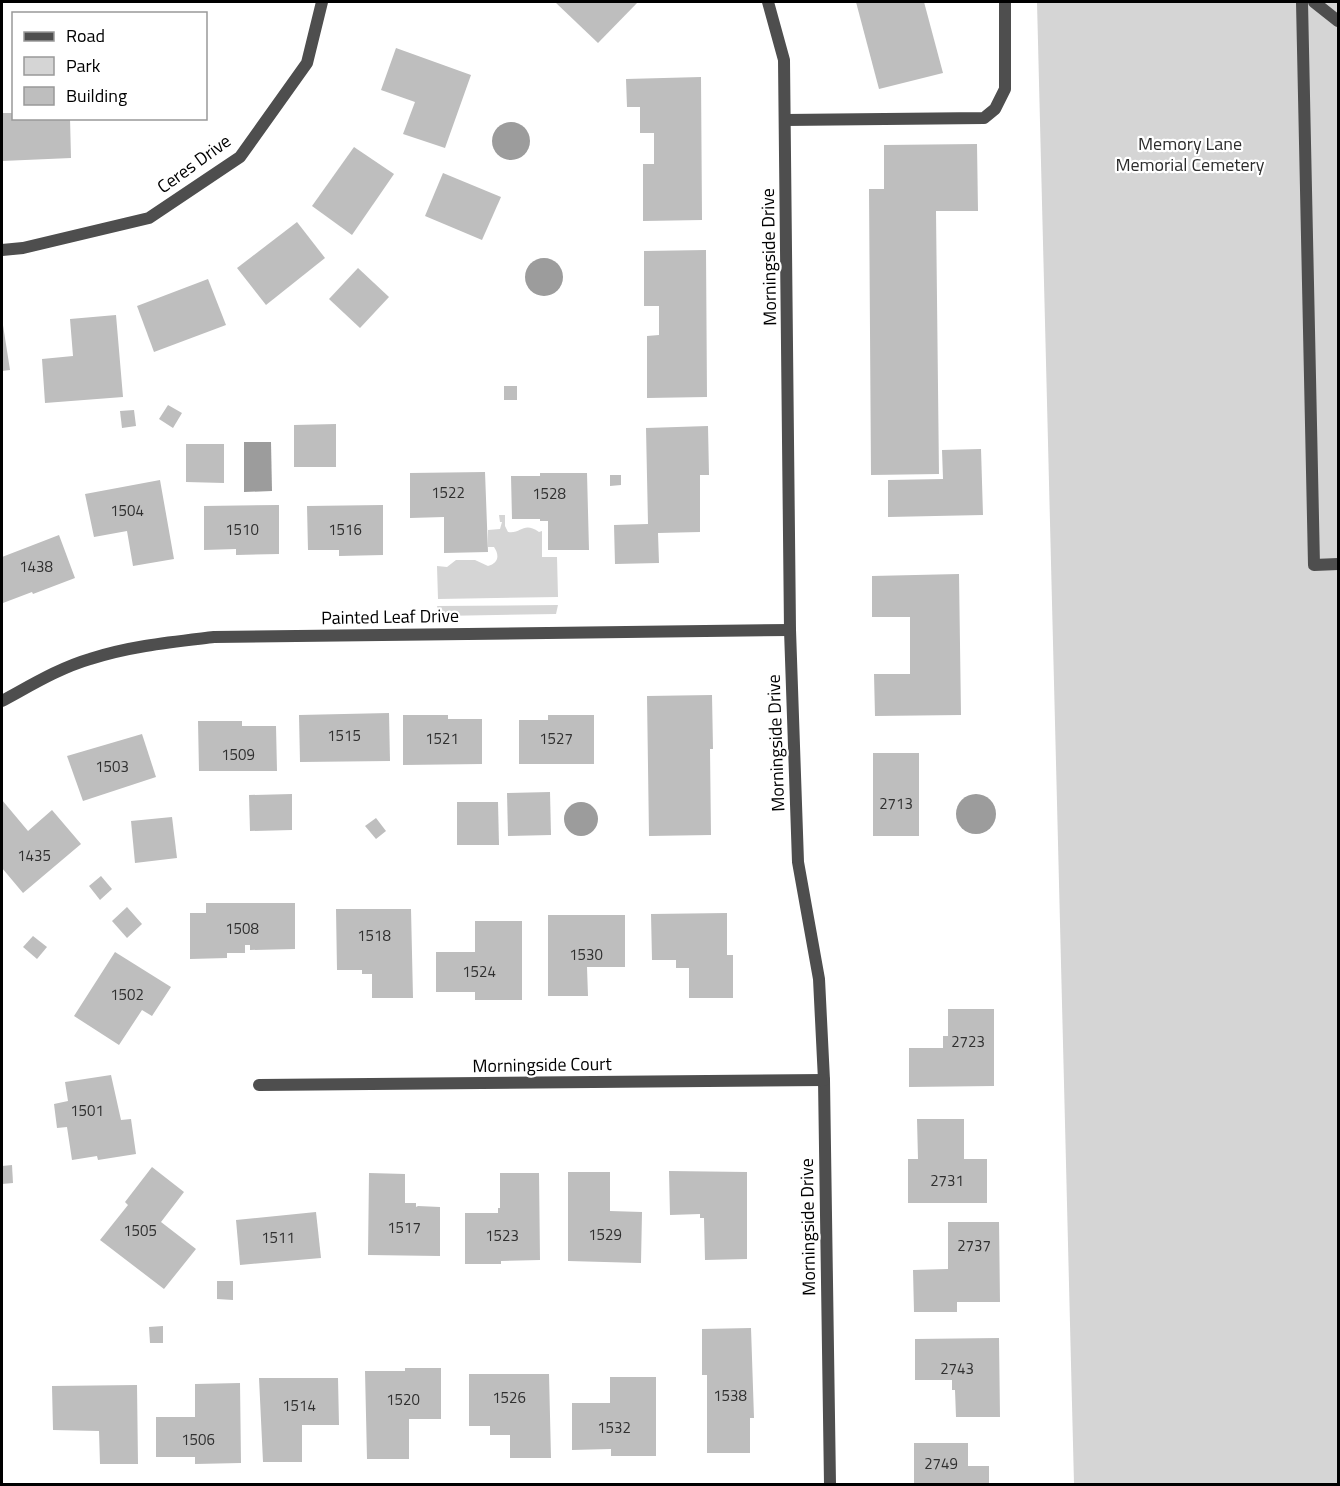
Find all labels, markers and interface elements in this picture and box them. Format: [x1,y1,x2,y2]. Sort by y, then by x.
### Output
legend [12,12,207,120]
text: Road [66,22,105,49]
text: Park [66,52,101,79]
text: Building [66,82,127,109]
street label: Ceres Drive [151,128,236,200]
park label: Memory Lane Memorial Cemetery [1115,130,1265,178]
street label: Morningside Drive [754,188,783,326]
house number: 1522 [431,481,465,504]
house number: 1528 [532,482,566,505]
house number: 1504 [110,499,144,522]
house number: 1510 [225,518,259,541]
house number: 1516 [328,518,362,541]
house number: 1438 [19,555,53,578]
street label: Painted Leaf Drive [321,602,459,631]
street label: Morningside Drive [760,674,791,812]
house number: 1515 [327,724,361,747]
house number: 1521 [425,727,459,750]
house number: 1527 [539,727,573,750]
house number: 1509 [221,743,255,766]
house number: 1503 [95,755,129,778]
house number: 2713 [879,792,913,815]
house number: 1435 [17,844,51,867]
house number: 1508 [225,917,259,940]
house number: 1518 [357,924,391,947]
house number: 1530 [569,943,603,966]
house number: 1524 [462,960,496,983]
house number: 1502 [110,983,144,1006]
house number: 2723 [951,1030,985,1053]
street label: Morningside Court [472,1050,613,1079]
house number: 1501 [70,1099,104,1122]
street label: Morningside Drive [793,1158,822,1296]
house number: 2731 [930,1169,964,1192]
house number: 1517 [387,1216,421,1239]
house number: 1505 [123,1219,157,1242]
house number: 1529 [588,1223,622,1246]
house number: 1523 [485,1224,519,1247]
house number: 1511 [261,1226,295,1249]
house number: 2737 [957,1234,991,1257]
house number: 2743 [940,1357,974,1380]
house number: 1538 [713,1384,747,1407]
house number: 1526 [492,1386,526,1409]
house number: 1520 [386,1388,420,1411]
house number: 1514 [282,1394,316,1417]
house number: 1532 [597,1416,631,1439]
house number: 1506 [181,1428,215,1451]
house number: 2749 [924,1452,958,1475]

